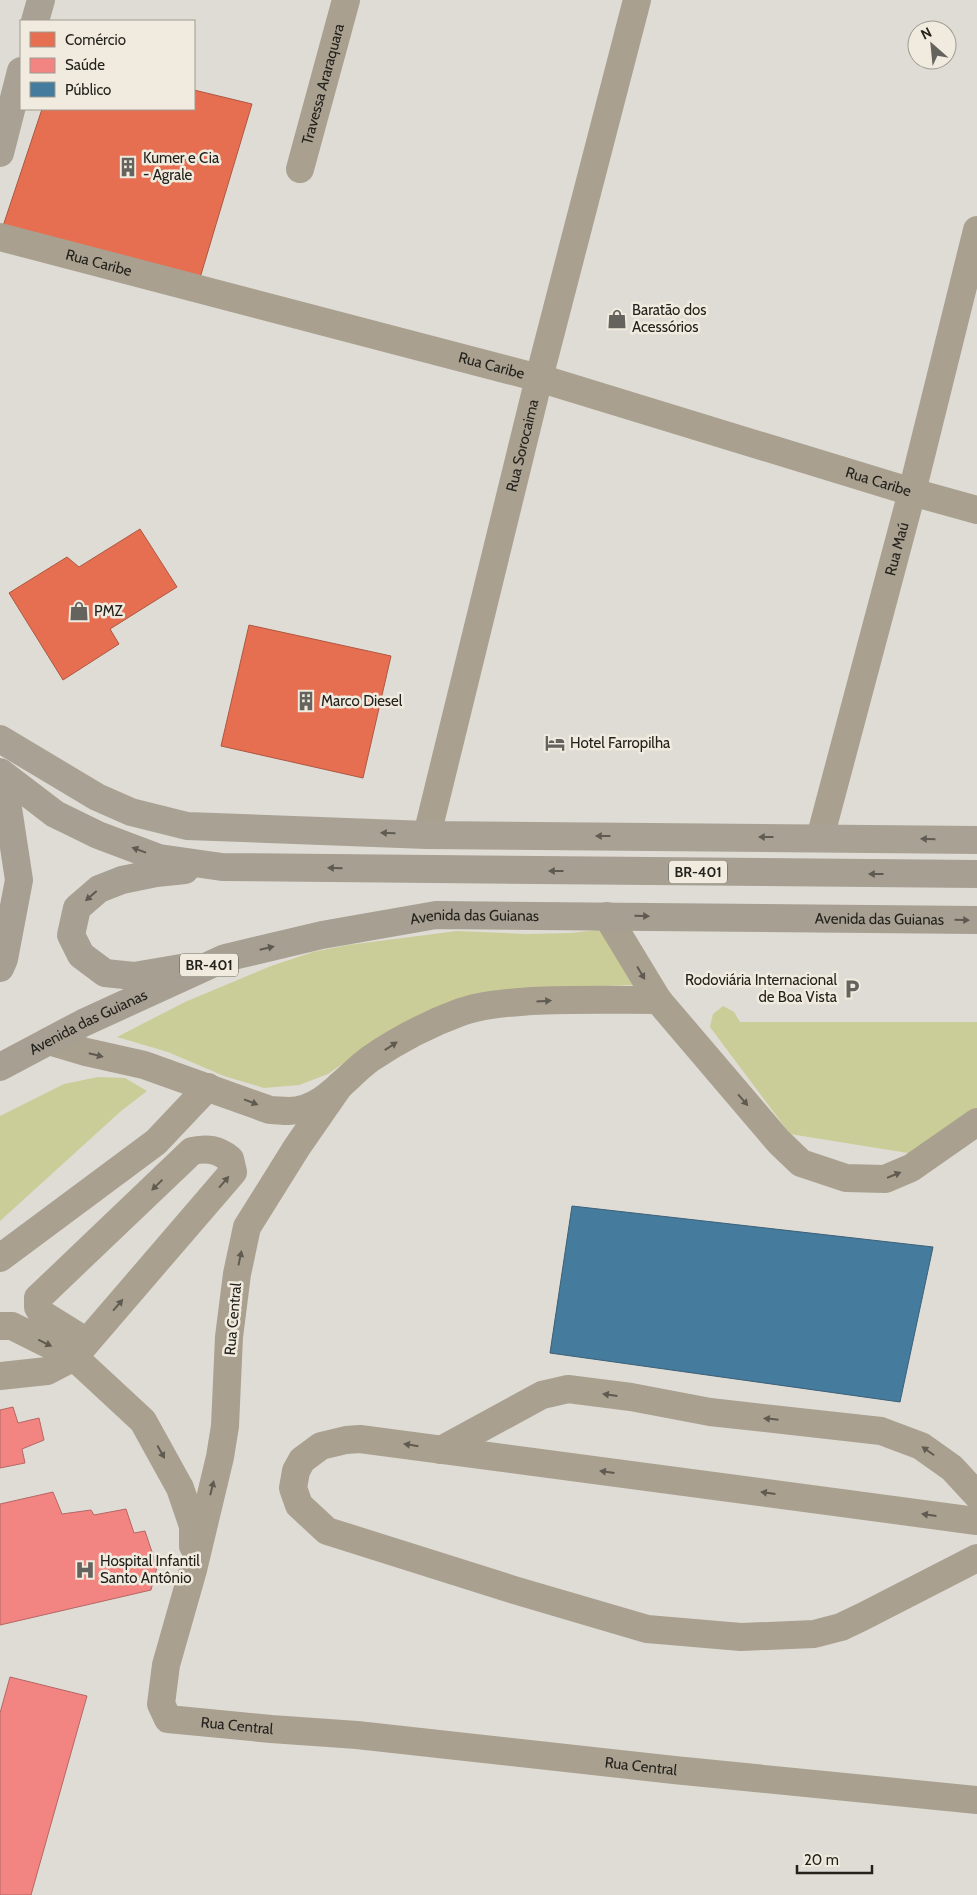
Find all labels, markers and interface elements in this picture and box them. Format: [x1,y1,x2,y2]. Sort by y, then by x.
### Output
legend [20,20,195,110]
north arrow [907,20,957,70]
street label: Travessa Araraquara [298,21,348,146]
text: N [918,23,935,44]
text: Comércio [65,31,126,49]
text: Saúde [65,56,105,74]
text: Público [65,81,111,99]
place label: Kumer e Cia - Agrale [143,149,220,184]
building icon: Kumer e Cia - Agrale [117,156,139,178]
street label: Rua Caribe [64,246,134,280]
place label: Baratão dos Acessórios [632,301,707,336]
shop icon: Baratão dos Acessórios [606,308,628,330]
street label: Rua Caribe [456,348,527,383]
street label: Rua Sorocaima [502,397,543,494]
street label: Rua Caribe [843,463,914,500]
street label: Rua Maú [881,520,913,578]
shop icon: PMZ [68,600,90,622]
place label: PMZ [94,602,124,620]
building icon: Marco Diesel [295,690,317,712]
place label: Marco Diesel [321,692,403,710]
hotel icon: Hotel Farropilha [544,732,566,754]
place label: Hotel Farropilha [570,734,671,752]
one-way arrow [380,829,396,837]
one-way arrow [595,832,611,840]
one-way arrow [758,833,774,841]
one-way arrow [920,835,936,843]
one-way arrow [131,846,146,854]
road number: BR-401 [669,860,727,884]
one-way arrow [326,864,342,872]
one-way arrow [548,867,564,875]
one-way arrow [868,870,884,878]
one-way arrow [85,890,97,901]
street label: Avenida das Guianas [409,906,539,928]
street label: Avenida das Guianas [815,910,944,929]
one-way arrow [634,913,650,921]
one-way arrow [954,916,970,924]
one-way arrow [260,944,275,952]
road number: BR-401 [180,954,238,976]
one-way arrow [637,966,646,979]
place label: Rodoviária Internacional de Boa Vista [685,971,838,1006]
parking icon: Rodoviária Internacional de Boa Vista [841,978,863,1000]
street label: Avenida das Guianas [26,986,150,1059]
one-way arrow [537,996,553,1004]
one-way arrow [384,1041,398,1050]
one-way arrow [88,1051,103,1059]
one-way arrow [737,1093,748,1106]
one-way arrow [244,1099,258,1107]
one-way arrow [887,1171,901,1179]
one-way arrow [218,1176,229,1188]
one-way arrow [151,1179,163,1191]
one-way arrow [236,1250,244,1266]
street label: Rua Central [221,1282,245,1356]
one-way arrow [113,1299,124,1312]
one-way arrow [38,1339,52,1347]
one-way arrow [602,1390,618,1398]
one-way arrow [762,1415,778,1423]
one-way arrow [402,1441,418,1449]
one-way arrow [156,1446,165,1459]
one-way arrow [921,1446,935,1456]
one-way arrow [598,1468,614,1476]
one-way arrow [209,1481,217,1496]
one-way arrow [759,1489,775,1497]
one-way arrow [920,1511,936,1519]
place label: Hospital Infantil Santo Antônio [100,1552,200,1587]
hospital icon: Hospital Infantil Santo Antônio [74,1559,96,1581]
street label: Rua Central [200,1713,274,1738]
street label: Rua Central [604,1753,678,1779]
scale bar [797,1842,872,1874]
text: 20 m [804,1851,839,1869]

